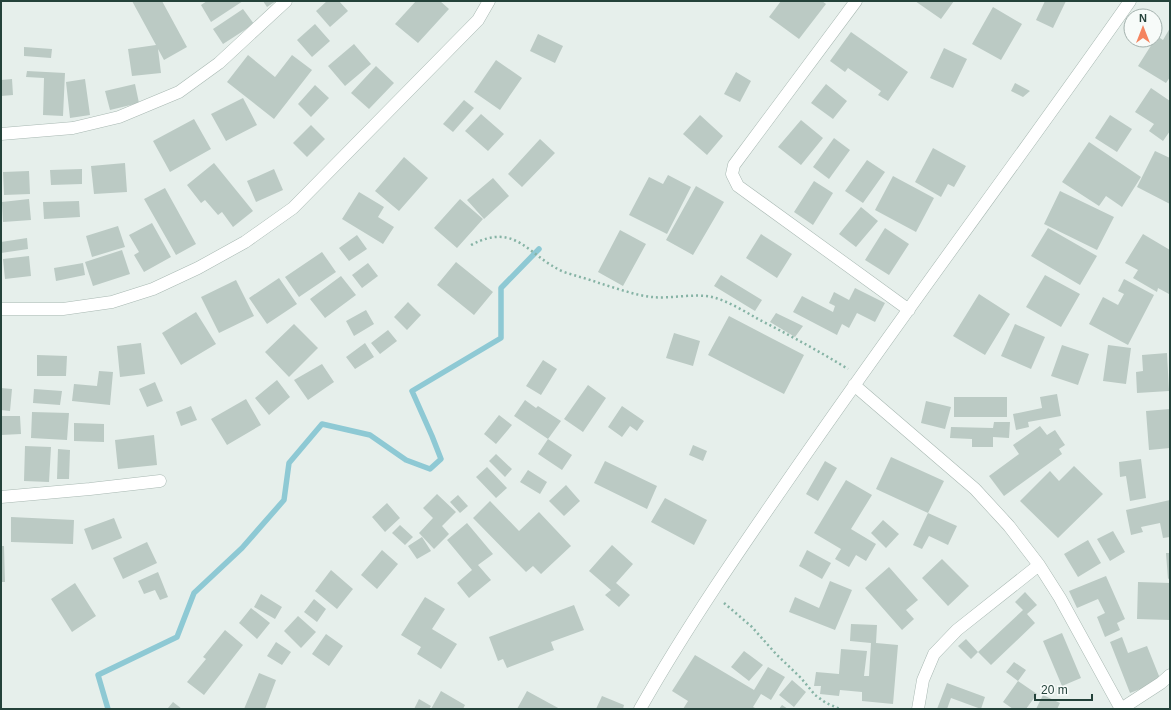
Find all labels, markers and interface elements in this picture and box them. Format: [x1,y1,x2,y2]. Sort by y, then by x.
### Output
north arrow [1123,8,1163,48]
text: N [1139,12,1147,24]
scale bar [1035,676,1092,702]
text: 20 m [1041,683,1068,697]

